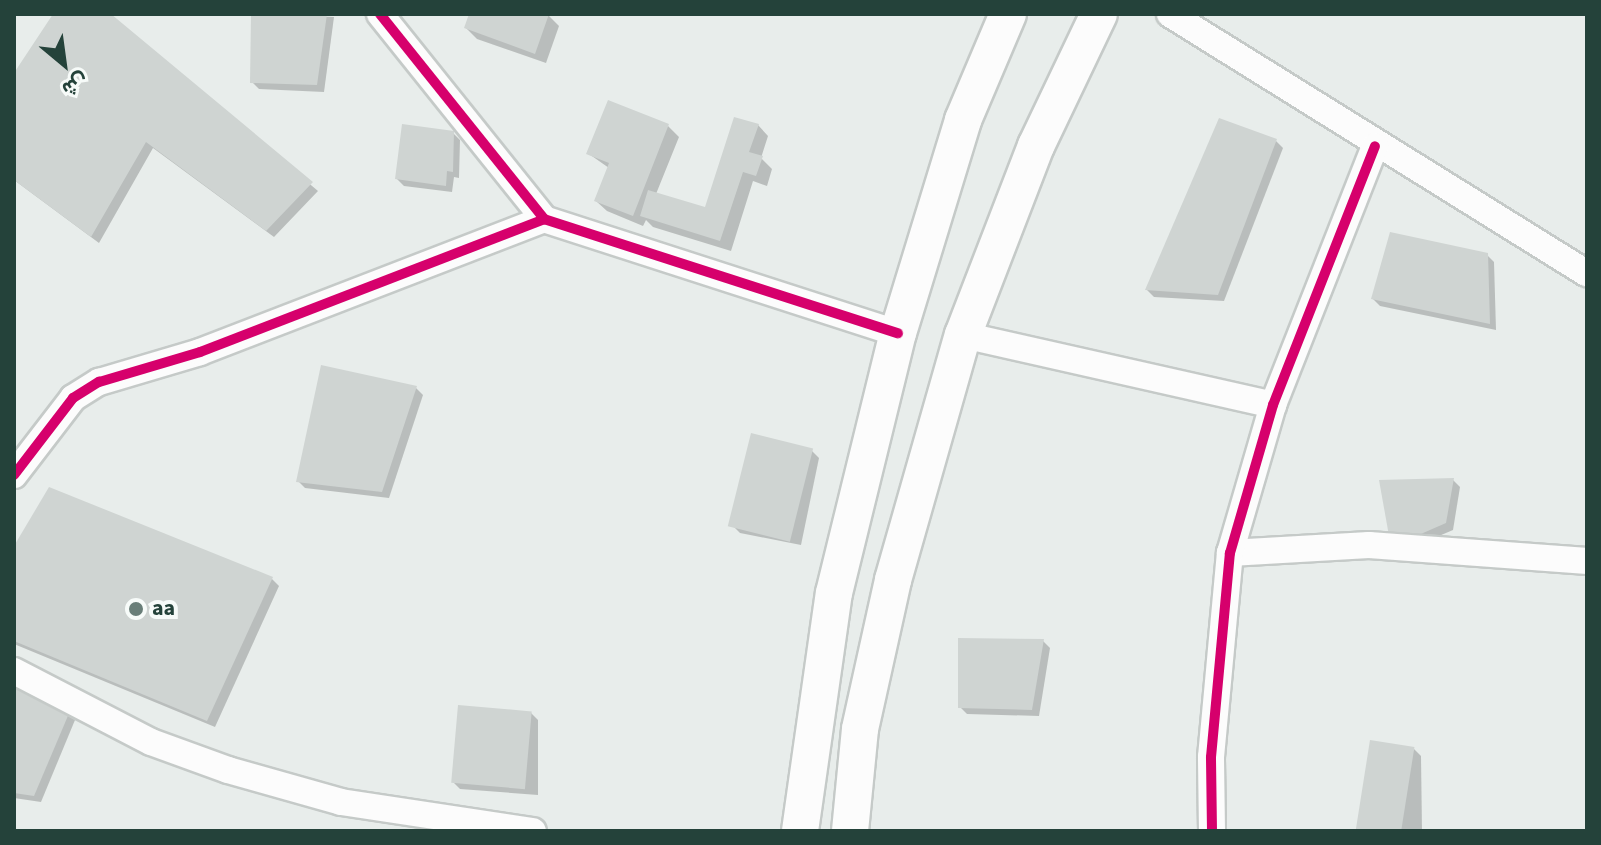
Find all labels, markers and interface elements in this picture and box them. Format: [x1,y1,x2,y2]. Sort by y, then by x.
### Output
north arrow [24,24,104,104]
text: ش [56,65,95,105]
place label: aa [152,596,175,622]
marker: aa [127,600,145,618]

